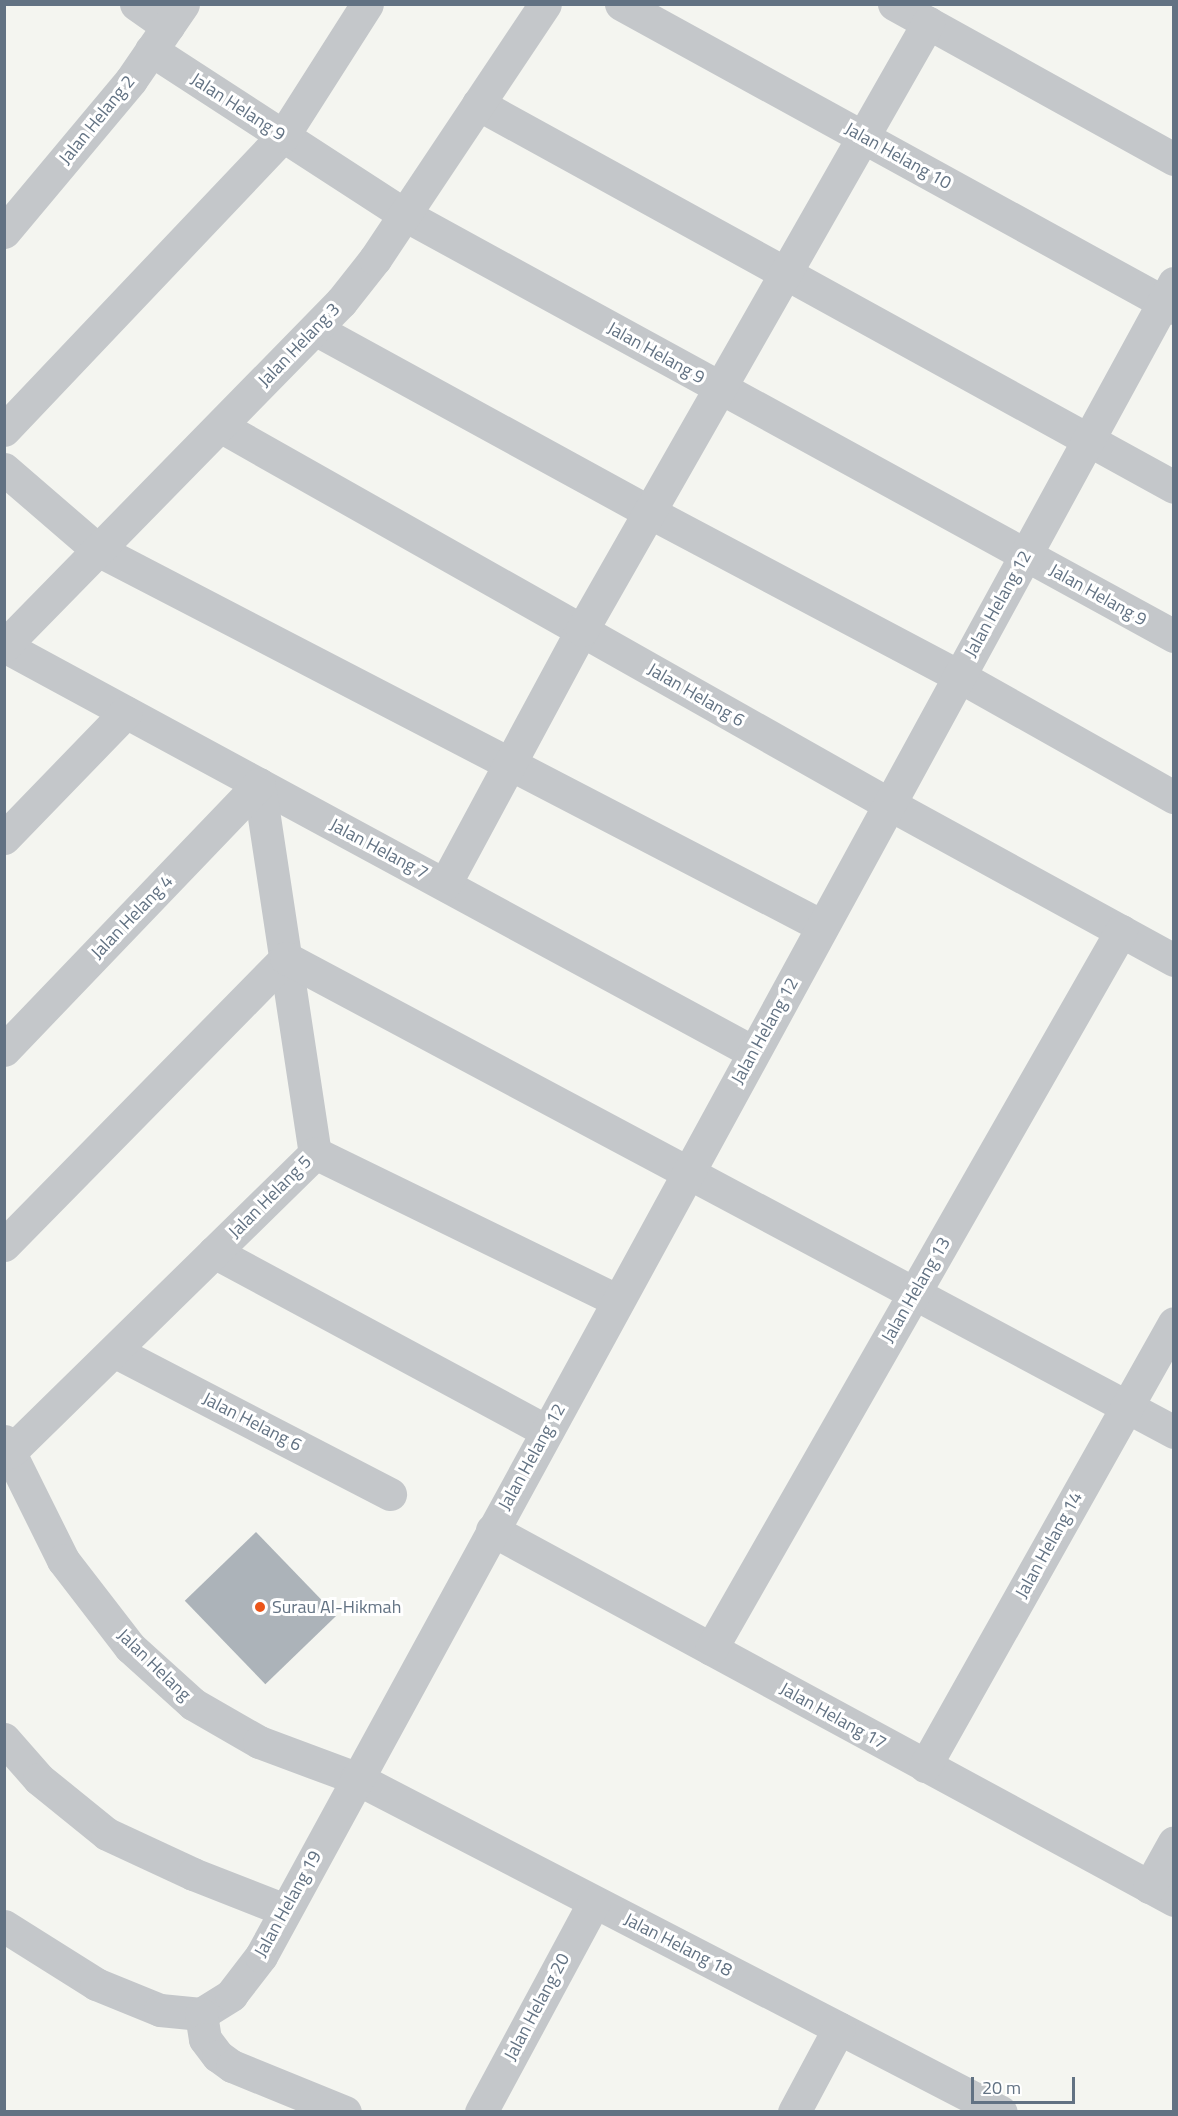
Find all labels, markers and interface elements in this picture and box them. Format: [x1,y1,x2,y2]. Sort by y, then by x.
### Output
street label: Jalan Helang 9 [187,68,289,146]
street label: Jalan Helang 2 [55,71,139,169]
street label: Jalan Helang 10 [841,118,955,194]
street label: Jalan Helang 3 [254,299,344,391]
street label: Jalan Helang 9 [603,317,709,389]
street label: Jalan Helang 12 [960,547,1036,661]
street label: Jalan Helang 9 [1045,559,1151,631]
street label: Jalan Helang 6 [644,659,748,731]
street label: Jalan Helang 7 [326,814,432,884]
street label: Jalan Helang 4 [87,871,177,963]
street label: Jalan Helang 12 [727,974,803,1088]
street label: Jalan Helang 5 [224,1151,316,1243]
street label: Jalan Helang 13 [877,1233,955,1347]
street label: Jalan Helang 6 [199,1388,305,1456]
street label: Jalan Helang 12 [494,1400,570,1514]
street label: Jalan Helang 14 [1011,1488,1087,1602]
place label: Surau Al-Hikmah [272,1596,401,1618]
marker: Surau Al-Hikmah [253,1600,267,1614]
street label: Jalan Helang [113,1624,195,1706]
street label: Jalan Helang 17 [776,1678,890,1754]
street label: Jalan Helang 19 [250,1847,326,1961]
street label: Jalan Helang 18 [620,1909,736,1981]
street label: Jalan Helang 20 [500,1950,574,2064]
scale bar [974,2065,1078,2103]
text: 20 m [982,2074,1021,2101]

